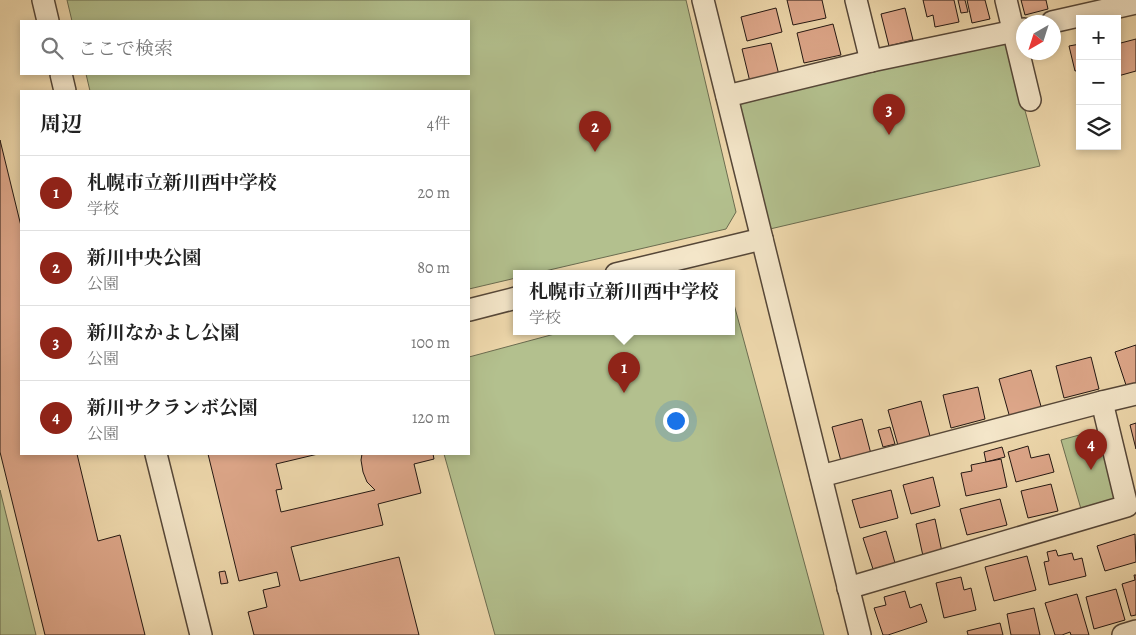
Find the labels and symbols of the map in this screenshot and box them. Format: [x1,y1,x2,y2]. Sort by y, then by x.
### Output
north arrow [1016,15,1061,60]
pin: 3 [873,94,905,135]
pin: 2 [579,111,611,152]
pin: 1 [608,352,640,393]
your location [663,408,689,434]
pin: 4 [1075,429,1107,470]

